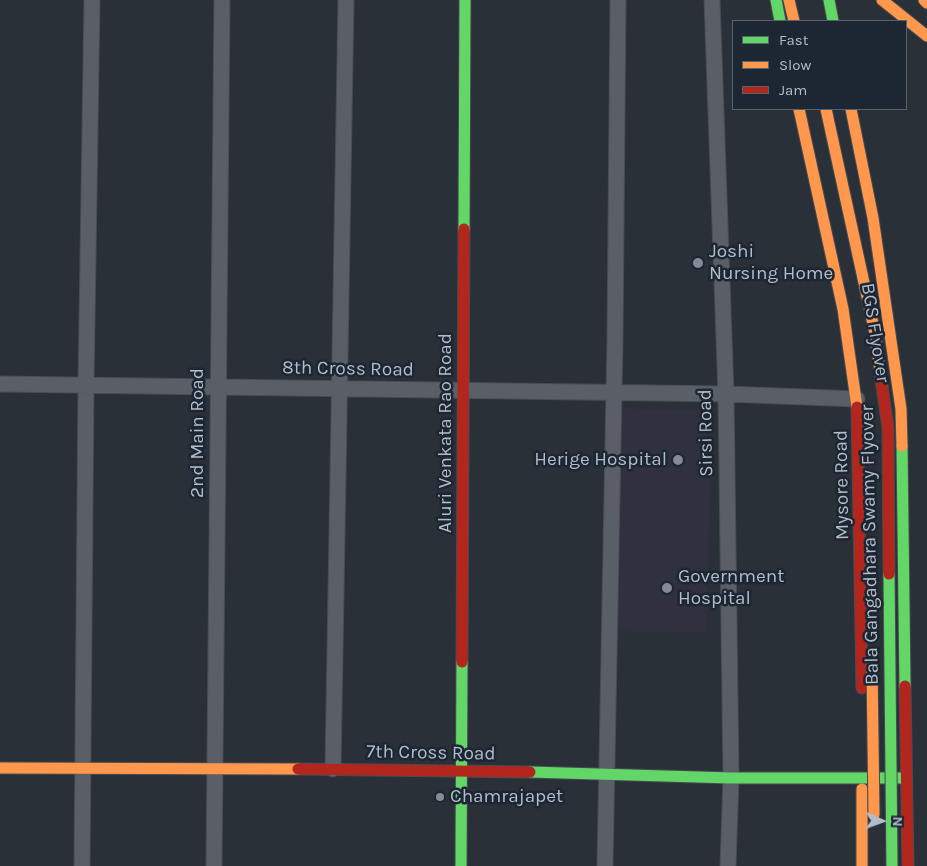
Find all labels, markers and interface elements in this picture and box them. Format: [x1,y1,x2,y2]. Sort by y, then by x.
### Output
legend [732,20,907,110]
text: Fast [779,31,808,49]
text: Slow [779,56,811,74]
text: Jam [779,81,807,99]
place label: Joshi Nursing Home [709,241,833,285]
marker: Joshi Nursing Home [691,256,705,270]
street label: BGS Flyover [856,281,894,385]
street label: Aluri Venkata Rao Road [435,333,457,533]
street label: 8th Cross Road [282,356,414,382]
street label: 2nd Main Road [187,368,209,498]
street label: Sirsi Road [694,389,718,477]
street label: Bala Gangadhara Swamy Flyover [856,405,884,685]
street label: Mysore Road [830,430,854,540]
place label: Herige Hospital [534,449,667,471]
marker: Herige Hospital [671,453,685,467]
place label: Government Hospital [678,566,784,610]
marker: Government Hospital [660,581,674,595]
street label: 7th Cross Road [366,740,496,766]
place label: Chamrajapet [450,786,563,808]
marker: Chamrajapet [434,791,446,803]
north arrow [857,796,907,846]
text: N [889,816,906,827]

